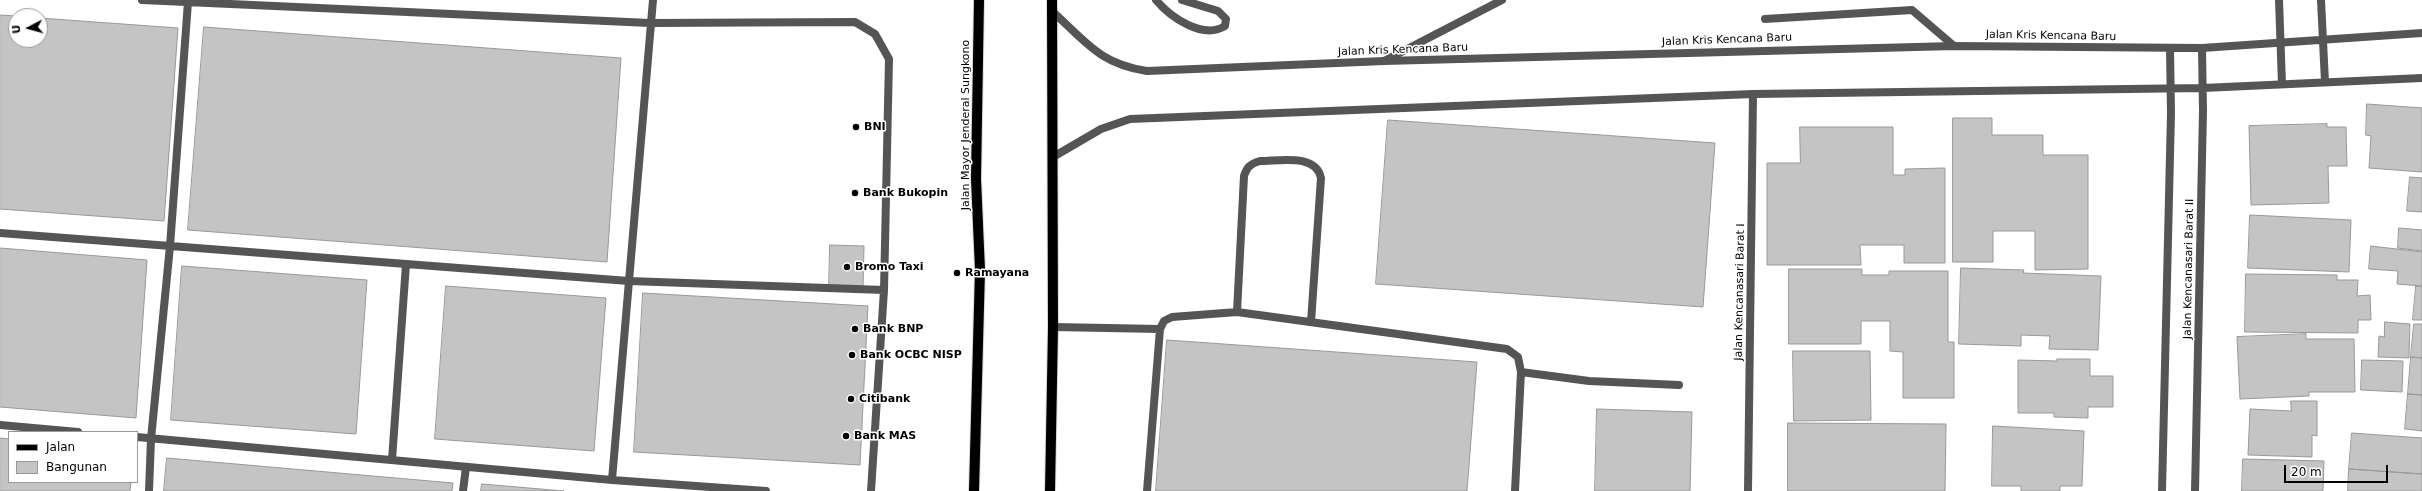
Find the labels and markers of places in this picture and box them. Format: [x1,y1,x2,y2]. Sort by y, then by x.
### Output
place label: BNI [864,120,886,134]
marker: BNI [851,122,861,132]
place label: Bank Bukopin [863,186,948,200]
marker: Bank Bukopin [850,188,860,198]
place label: Bromo Taxi [855,260,924,274]
marker: Bromo Taxi [842,262,852,272]
place label: Ramayana [965,266,1029,280]
marker: Ramayana [952,268,962,278]
place label: Bank BNP [863,322,923,336]
marker: Bank BNP [850,324,860,334]
place label: Bank OCBC NISP [860,348,962,362]
marker: Bank OCBC NISP [847,350,857,360]
place label: Citibank [859,392,910,406]
marker: Citibank [846,394,856,404]
place label: Bank MAS [854,429,916,443]
marker: Bank MAS [841,431,851,441]

